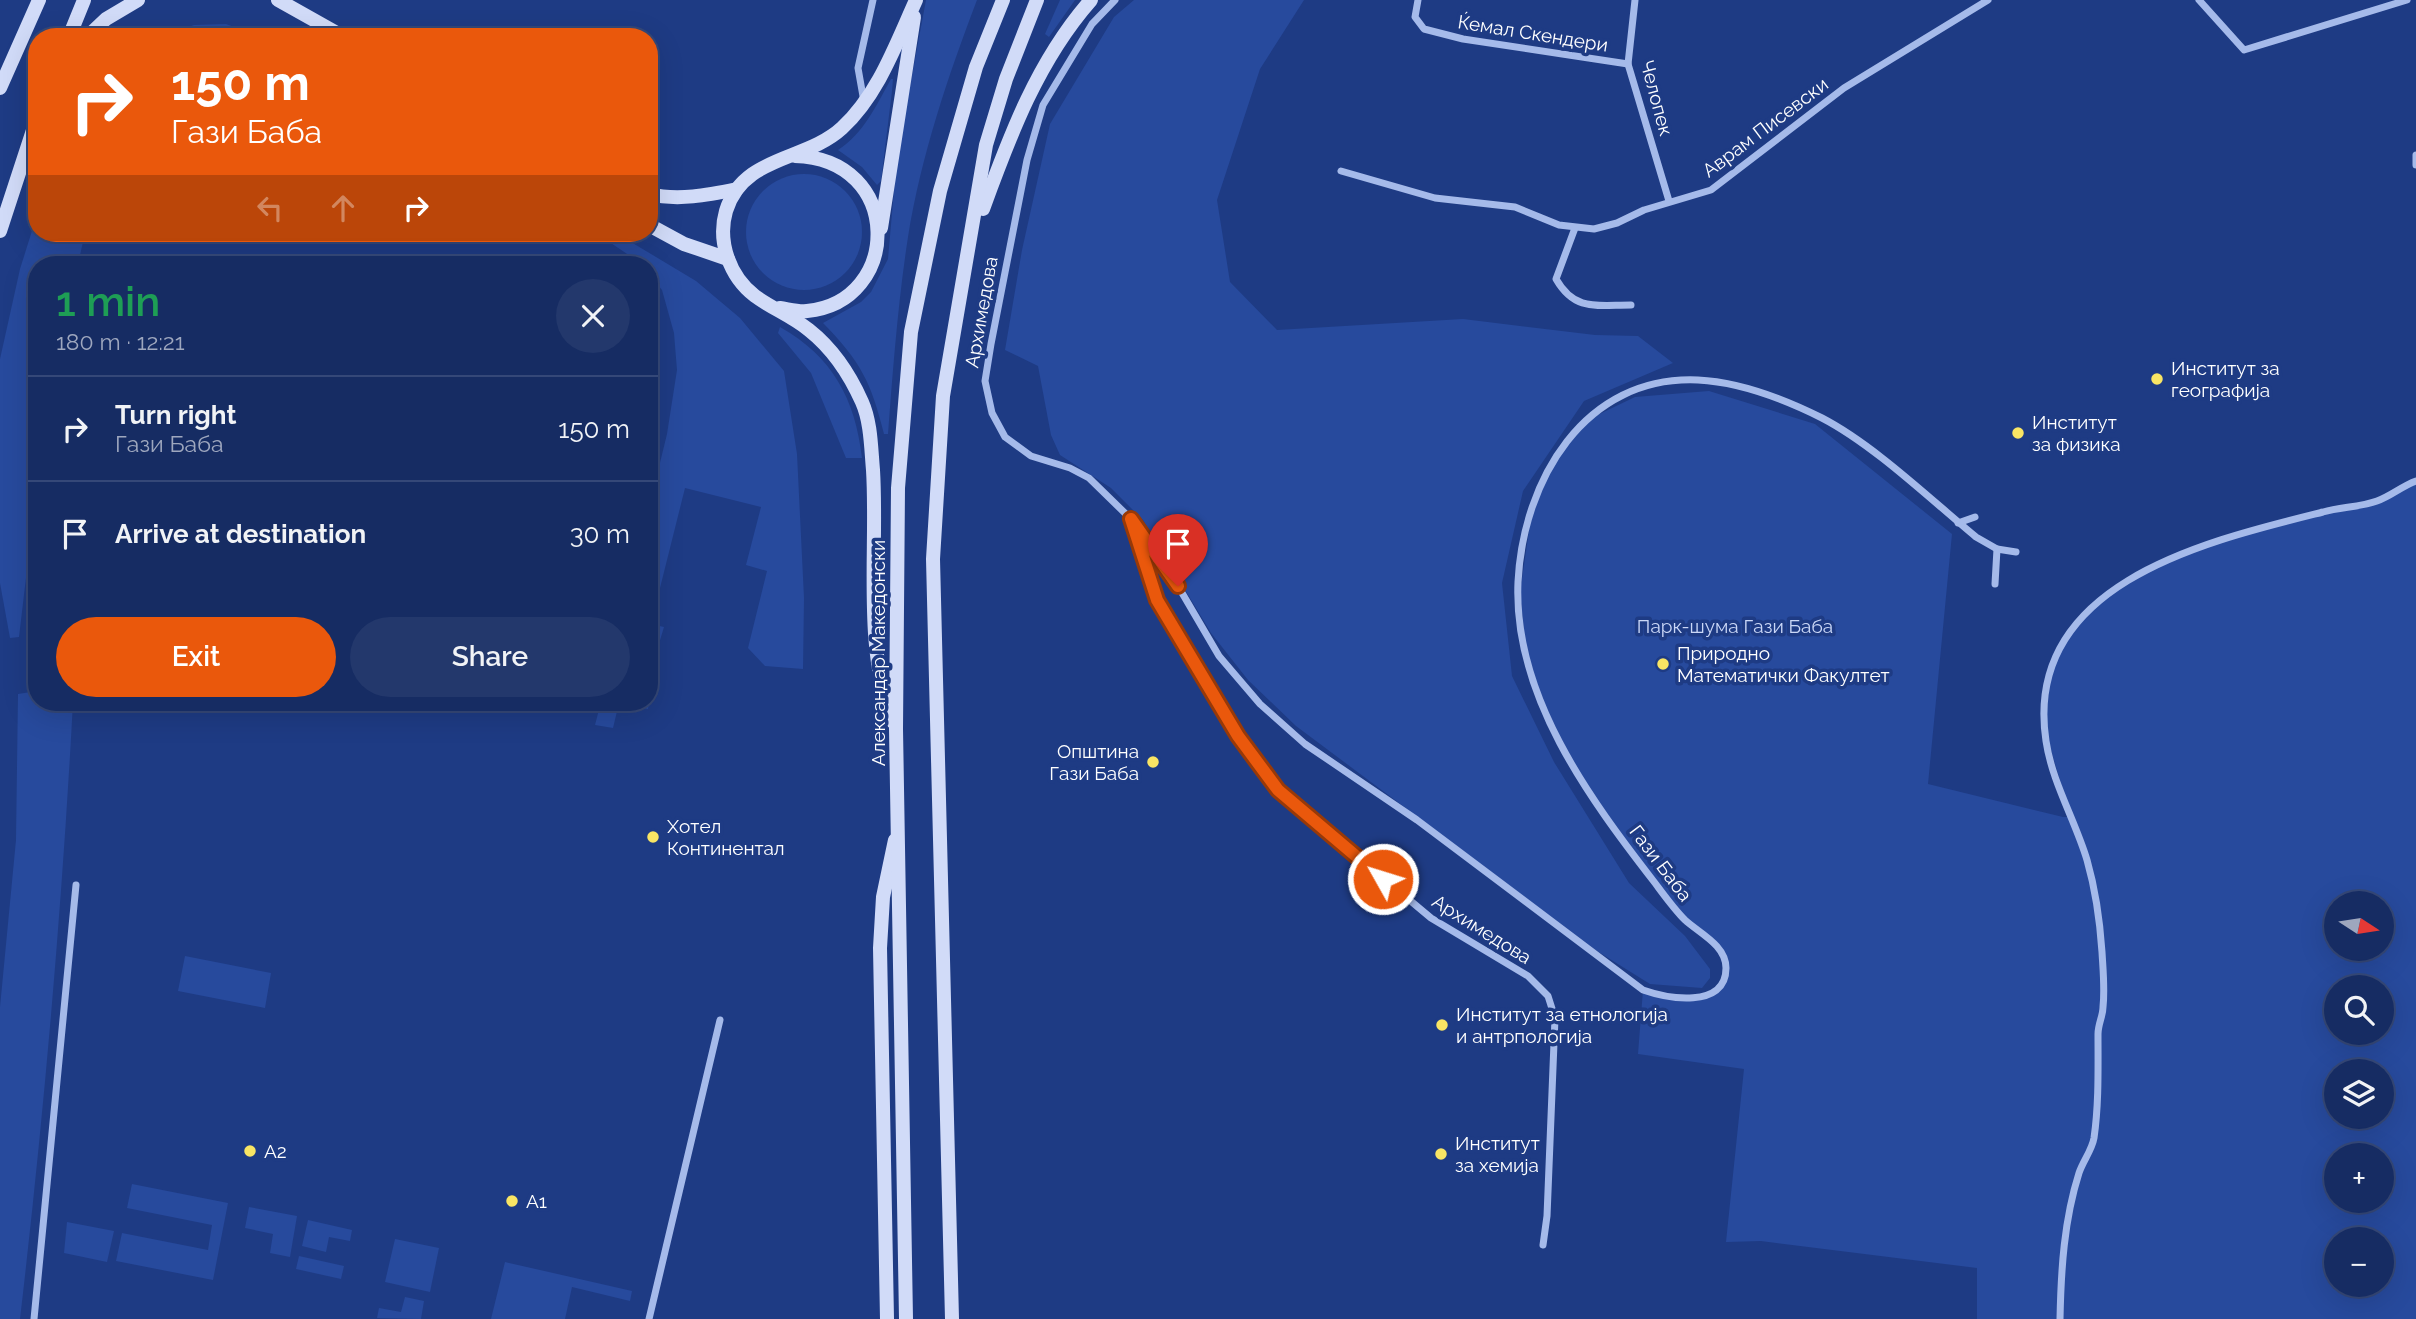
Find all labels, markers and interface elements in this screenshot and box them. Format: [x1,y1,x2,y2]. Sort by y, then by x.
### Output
street label: Ќемал Скендери [1456,10,1610,56]
text: 150 m [171,54,310,111]
icon: right [56,56,147,147]
street label: Челопек [1636,58,1678,138]
street label: Аврам Писевски [1698,73,1832,181]
text: Гази Баба [171,113,322,150]
icon: left [251,189,289,227]
icon: ahead [324,189,362,227]
icon: right [397,189,435,227]
street label: Архимедова [960,255,1002,369]
text: 1 min [56,277,160,326]
button: close [556,279,630,353]
text: 180 m · 12:21 [56,328,185,355]
place label: Институт за географија [2171,357,2280,401]
marker: Институт за географија [2149,371,2165,387]
text: Turn right [115,400,236,430]
icon: right [56,410,94,448]
place label: Институт за физика [2032,411,2121,455]
text: 150 m [558,414,630,444]
marker: Институт за физика [2010,425,2026,441]
text: Гази Баба [115,430,224,457]
pin [1148,514,1208,586]
icon: arrive [56,515,94,553]
text: Arrive at destination [115,519,366,549]
text: 30 m [570,519,630,549]
icon: arrive [1159,525,1197,563]
street label: Александар Македонски [867,540,889,766]
park label: Парк-шума Гази Баба [1637,615,1833,637]
button: Exit [56,617,336,697]
button: Share [350,617,630,697]
place label: Природно Математички Факултет [1677,642,1890,686]
marker: Природно Математички Факултет [1655,656,1671,672]
place label: Општина Гази Баба [1049,740,1139,784]
marker: Општина Гази Баба [1145,754,1161,770]
place label: Хотел Континентал [667,815,785,859]
street label: Гази Баба [1625,821,1697,905]
marker: Хотел Континентал [645,829,661,845]
position arrow [1346,842,1420,916]
street label: Архимедова [1428,890,1536,968]
north arrow [2324,891,2394,961]
map controls [2324,891,2394,1297]
button: search [2324,975,2394,1045]
place label: Институт за етнологија и антрпологија [1456,1003,1668,1047]
marker: Институт за етнологија и антрпологија [1434,1017,1450,1033]
button: layers [2324,1059,2394,1129]
place label: Институт за хемија [1455,1132,1540,1176]
place label: А2 [264,1140,287,1162]
marker: А2 [242,1143,258,1159]
button: + [2324,1143,2394,1213]
marker: Институт за хемија [1433,1146,1449,1162]
place label: А1 [526,1190,547,1212]
marker: А1 [504,1193,520,1209]
button: − [2324,1227,2394,1297]

